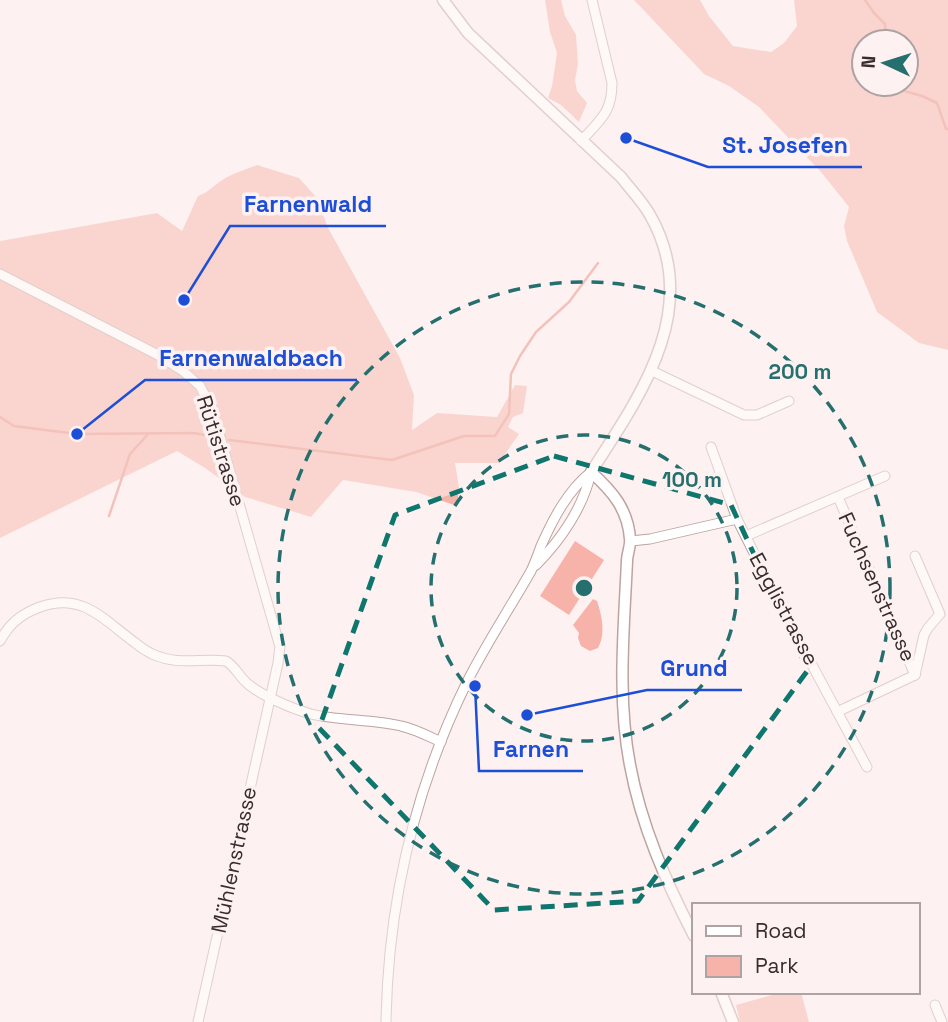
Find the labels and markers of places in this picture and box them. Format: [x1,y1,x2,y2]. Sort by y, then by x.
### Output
callout: St. Josefen [708,123,862,167]
callout: Farnenwald [230,182,386,226]
callout: Farnenwaldbach [145,336,357,380]
centre of rings [572,576,596,600]
callout: Grund [647,646,742,690]
callout: Farnen [479,727,583,771]

